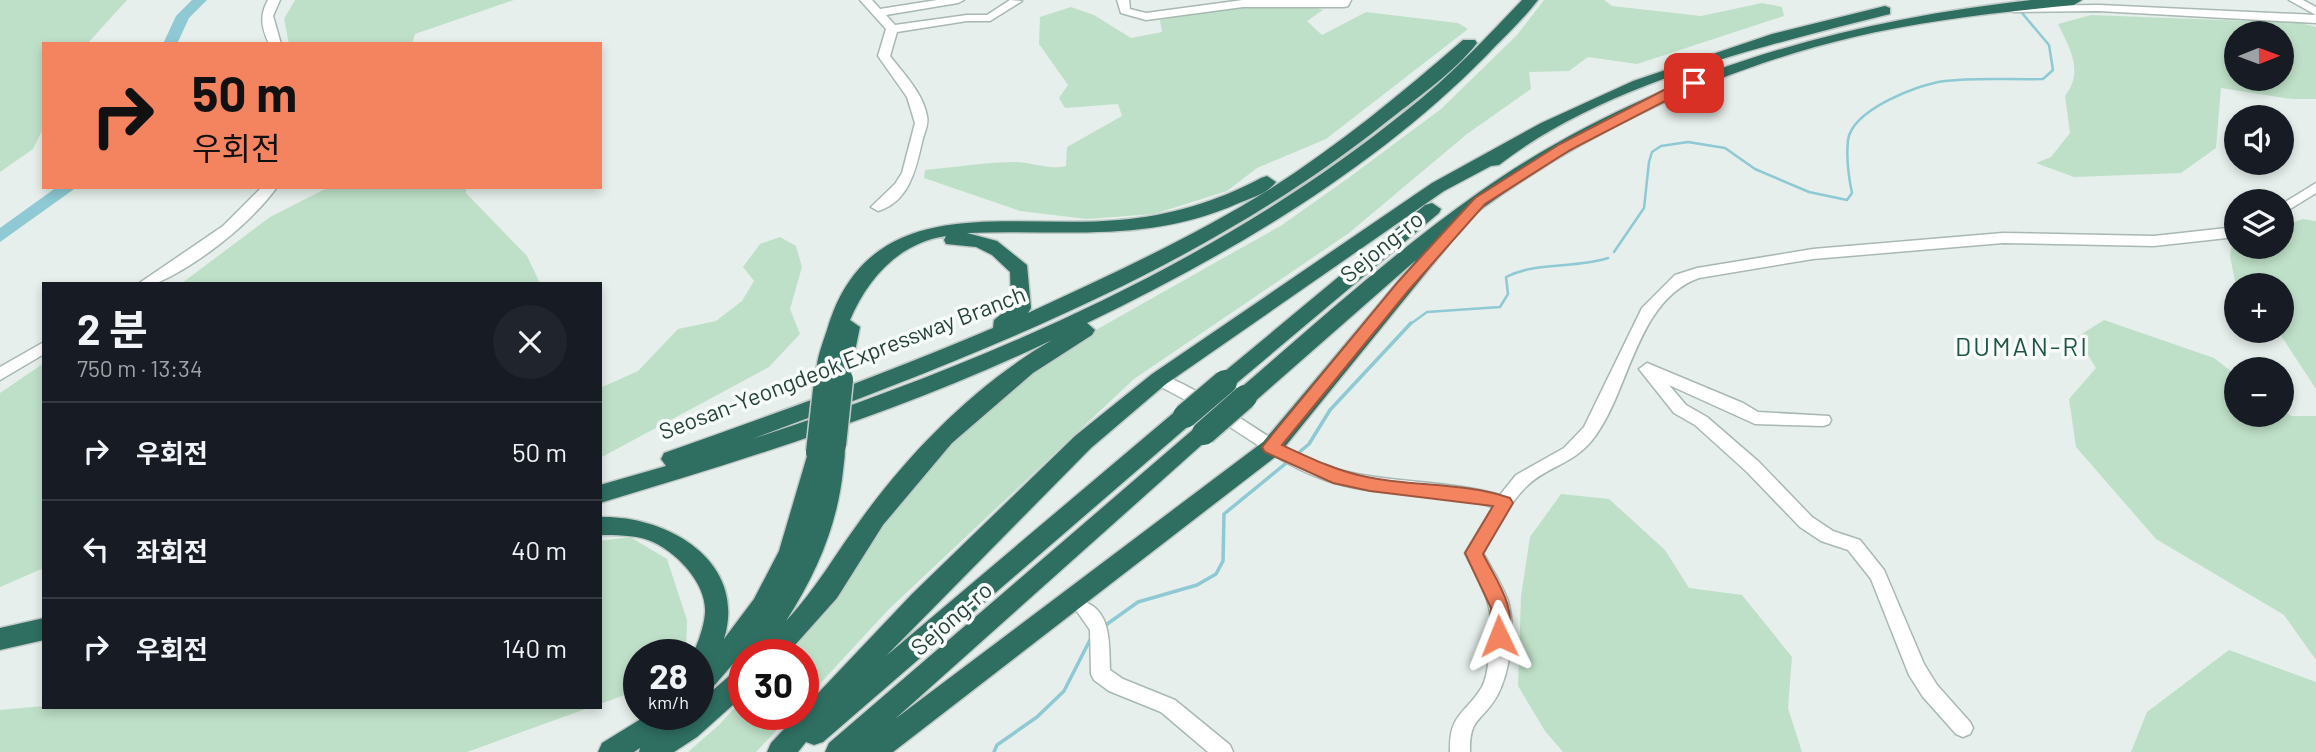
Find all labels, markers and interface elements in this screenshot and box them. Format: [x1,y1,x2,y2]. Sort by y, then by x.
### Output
north arrow [2224,21,2294,91]
map controls [2224,21,2294,427]
pin [1664,53,1724,113]
text: 50 m [192,63,297,122]
icon: arrive [1675,64,1713,102]
icon: right [77,70,168,161]
button: sound [2224,105,2294,175]
text: 우회전 [192,128,280,166]
button: layers [2224,189,2294,259]
street label: Sejong-ro [1334,204,1428,288]
button: + [2224,273,2294,343]
street label: Seosan-Yeongdeok Expressway Branch [655,279,1029,445]
text: 2 분 [77,303,148,353]
button: close [493,305,567,379]
district label: DUMAN-RI [1955,330,2089,361]
text: 750 m · 13:34 [77,354,203,382]
button: − [2224,357,2294,427]
icon: right [77,432,115,470]
text: 50 m [512,436,567,467]
text: 우회전 [136,437,208,468]
icon: left [77,530,115,568]
text: 40 m [511,534,567,565]
text: 좌회전 [136,535,208,566]
street label: Sejong-ro [905,575,997,661]
position arrow [1462,599,1536,673]
icon: right [77,628,115,666]
text: 140 m [502,632,567,663]
text: 우회전 [136,633,208,664]
speed limit sign: 30 [728,639,819,730]
text: 28 [649,654,688,696]
text: km/h [648,691,689,713]

